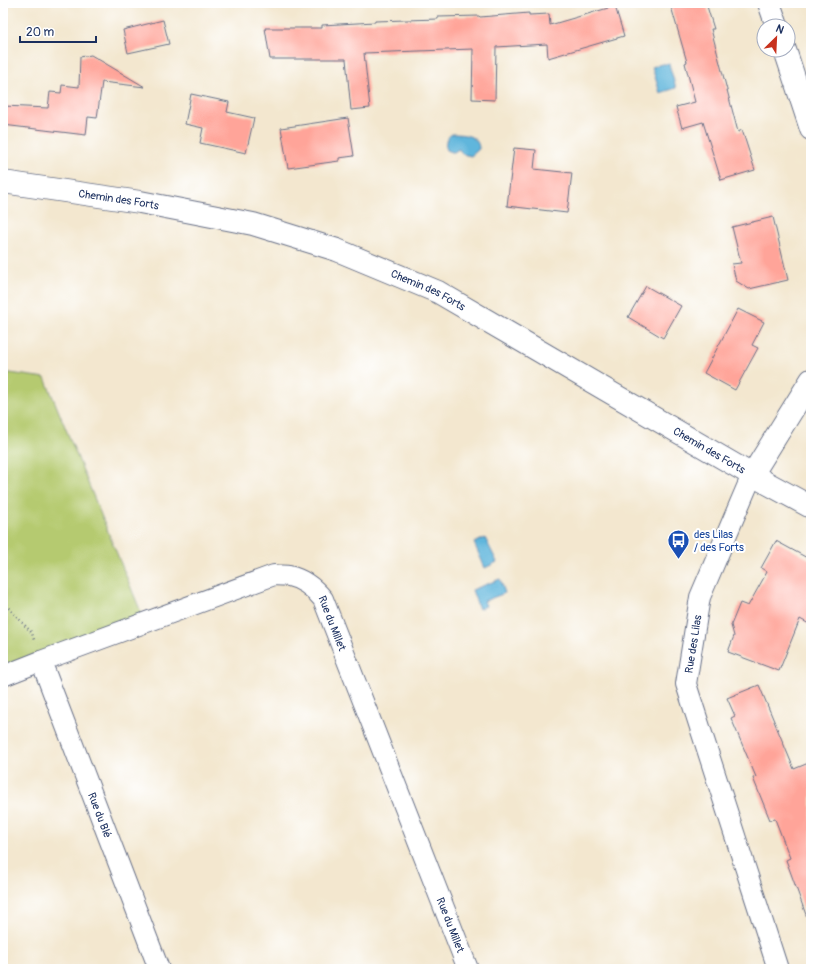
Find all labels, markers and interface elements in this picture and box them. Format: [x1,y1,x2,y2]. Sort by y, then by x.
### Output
scale bar [20,18,96,44]
north arrow [756,18,796,58]
text: N [774,22,786,37]
text: 20 m [26,25,55,40]
street label: Chemin des Forts [78,187,160,213]
street label: Chemin des Forts [389,267,468,314]
street label: Chemin des Forts [671,425,748,477]
bus stop icon: des Lilas / des Forts [666,527,692,560]
place label: des Lilas / des Forts [694,528,744,554]
street label: Rue du Millet [315,594,349,653]
street label: Rue des Lilas [682,614,705,674]
street label: Rue du Blé [85,791,114,840]
street label: Rue du Millet [434,896,467,955]

